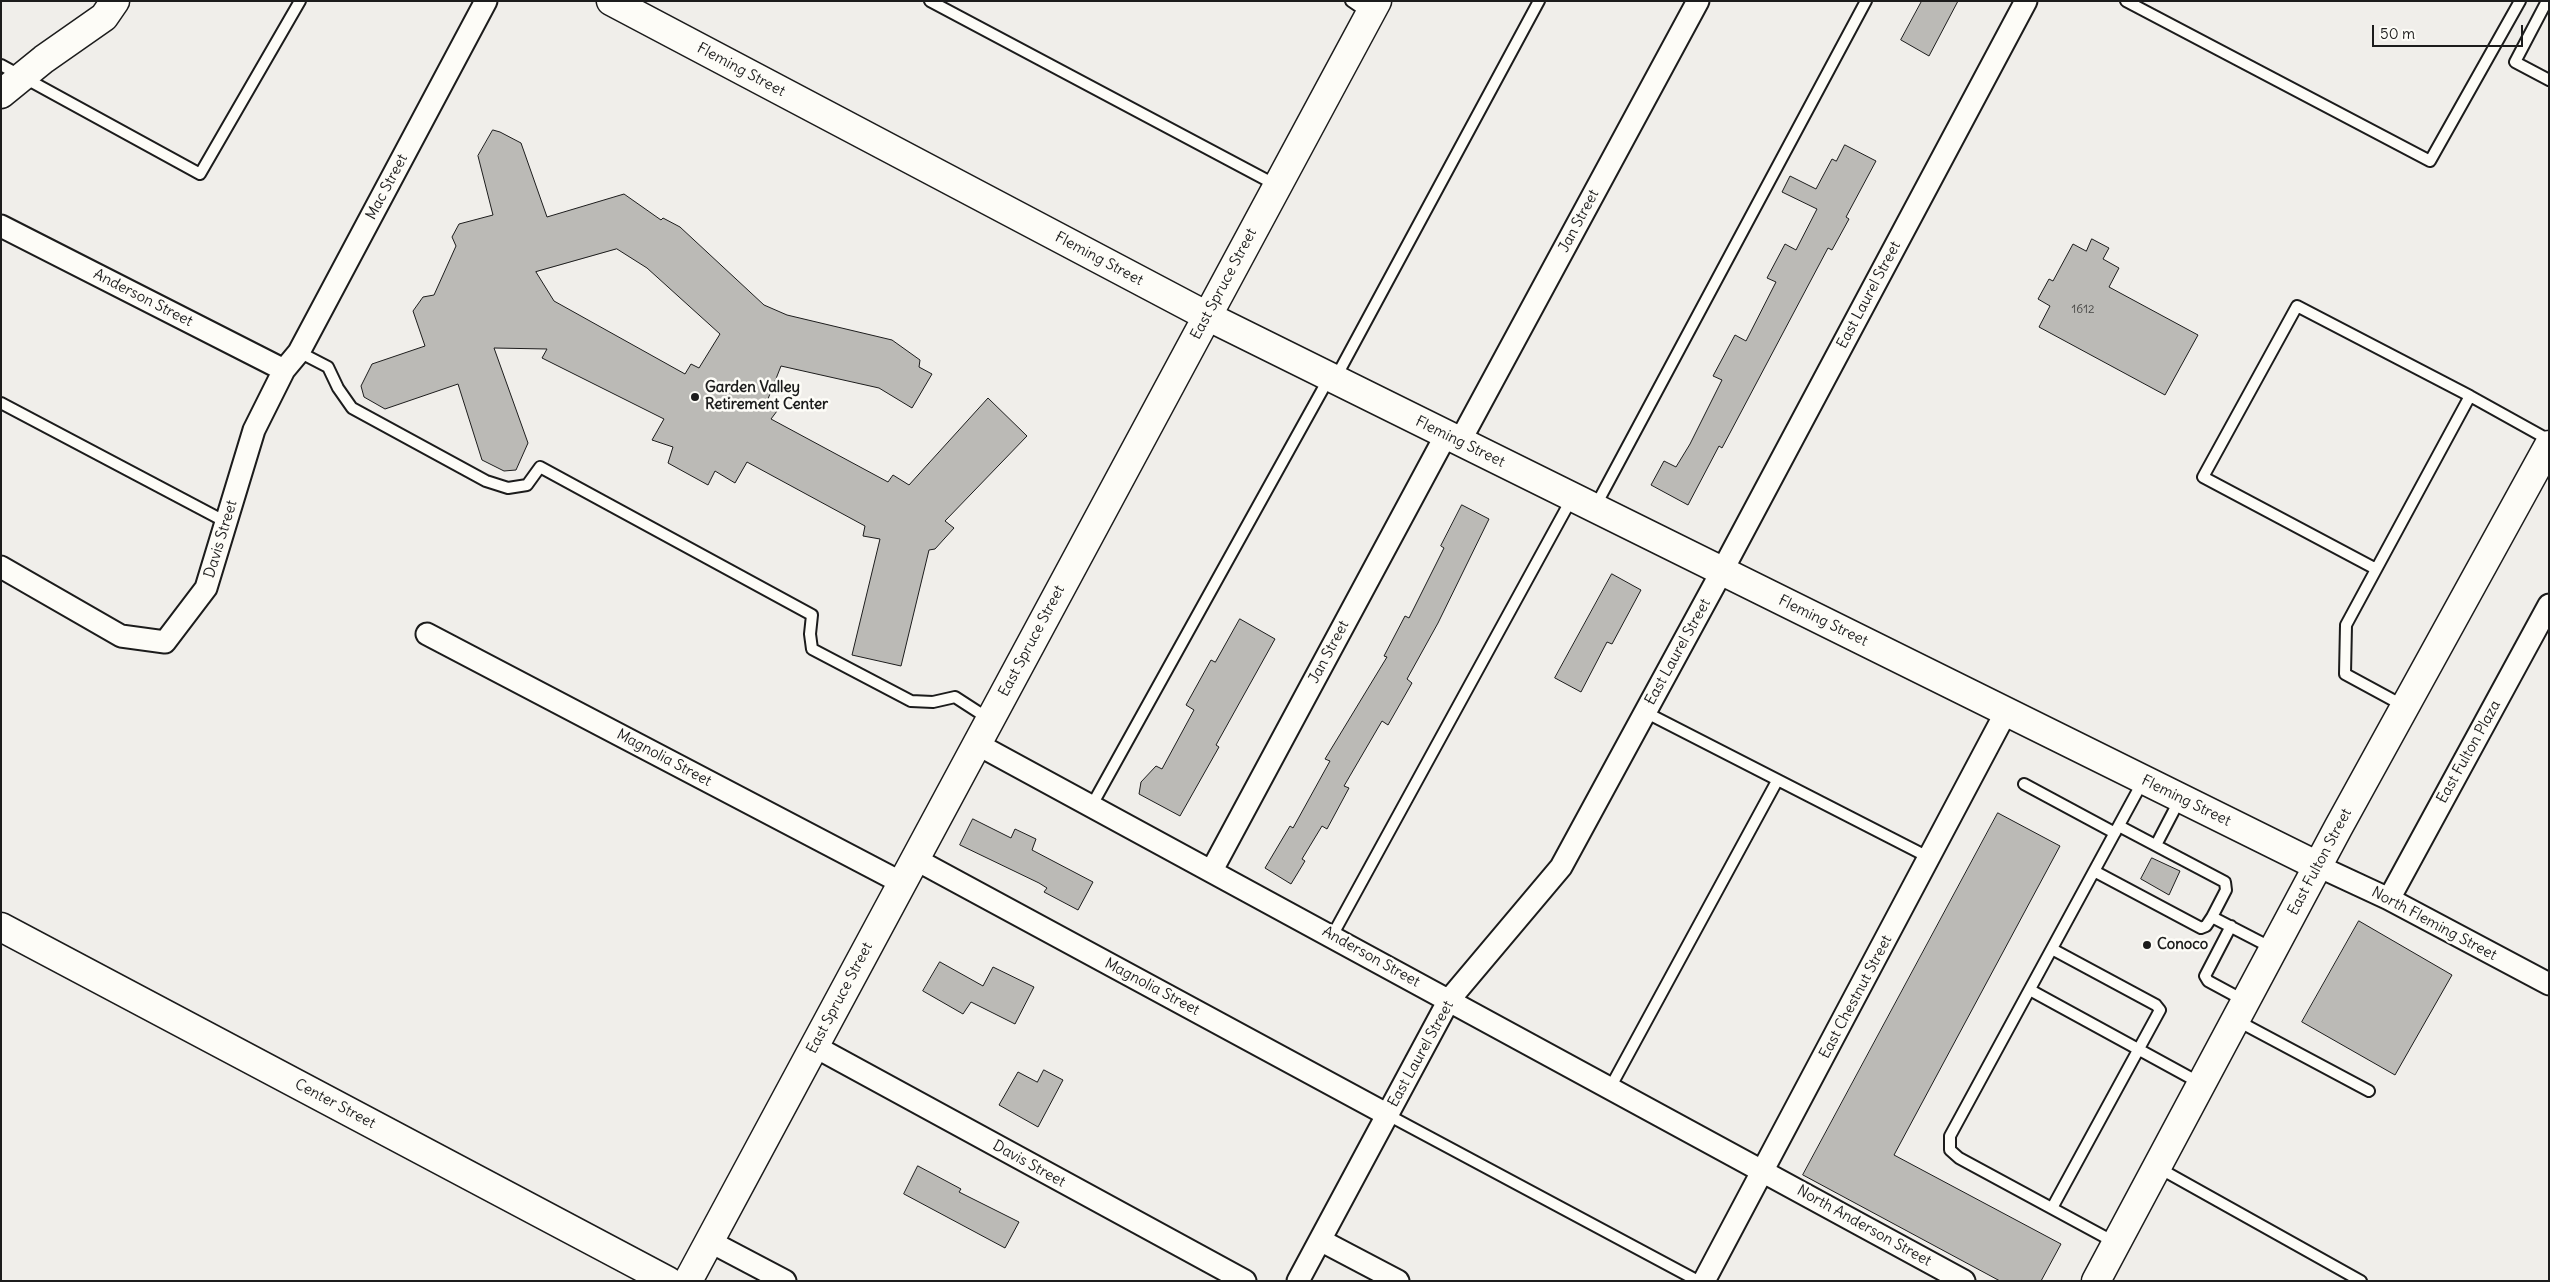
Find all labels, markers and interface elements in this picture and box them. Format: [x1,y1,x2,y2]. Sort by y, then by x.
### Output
scale bar [2375,15,2526,47]
text: 50 m [2380,24,2415,43]
street label: Fleming Street [694,39,788,101]
street label: Mac Street [362,151,412,223]
street label: Jan Street [1555,187,1603,255]
street label: East Spruce Street [1187,225,1261,343]
street label: Fleming Street [1052,228,1146,290]
street label: East Laurel Street [1833,238,1905,352]
street label: Anderson Street [90,265,196,331]
house number: 1612 [2071,303,2095,317]
place label: Garden Valley Retirement Center [705,379,828,414]
marker: Garden Valley Retirement Center [689,391,701,403]
street label: Fleming Street [1412,413,1508,471]
street label: Davis Street [201,498,241,580]
street label: East Spruce Street [995,582,1069,700]
street label: Fleming Street [1775,592,1871,650]
street label: East Laurel Street [1641,596,1715,708]
street label: Jan Street [1305,618,1353,686]
street label: East Fulton Plaza [2433,697,2505,807]
street label: Magnolia Street [613,725,715,791]
street label: Fleming Street [2138,772,2234,830]
street label: East Fulton Street [2284,805,2356,919]
street label: North Fleming Street [2368,883,2500,965]
street label: Anderson Street [1319,923,1423,991]
street label: East Chestnut Street [1816,932,1896,1062]
place label: Conoco [2157,936,2208,954]
street label: East Spruce Street [803,939,877,1057]
marker: Conoco [2141,939,2153,951]
street label: Magnolia Street [1101,954,1203,1020]
street label: East Laurel Street [1384,998,1458,1110]
street label: Center Street [292,1075,378,1133]
street label: Davis Street [990,1137,1068,1191]
street label: North Anderson Street [1794,1182,1934,1270]

